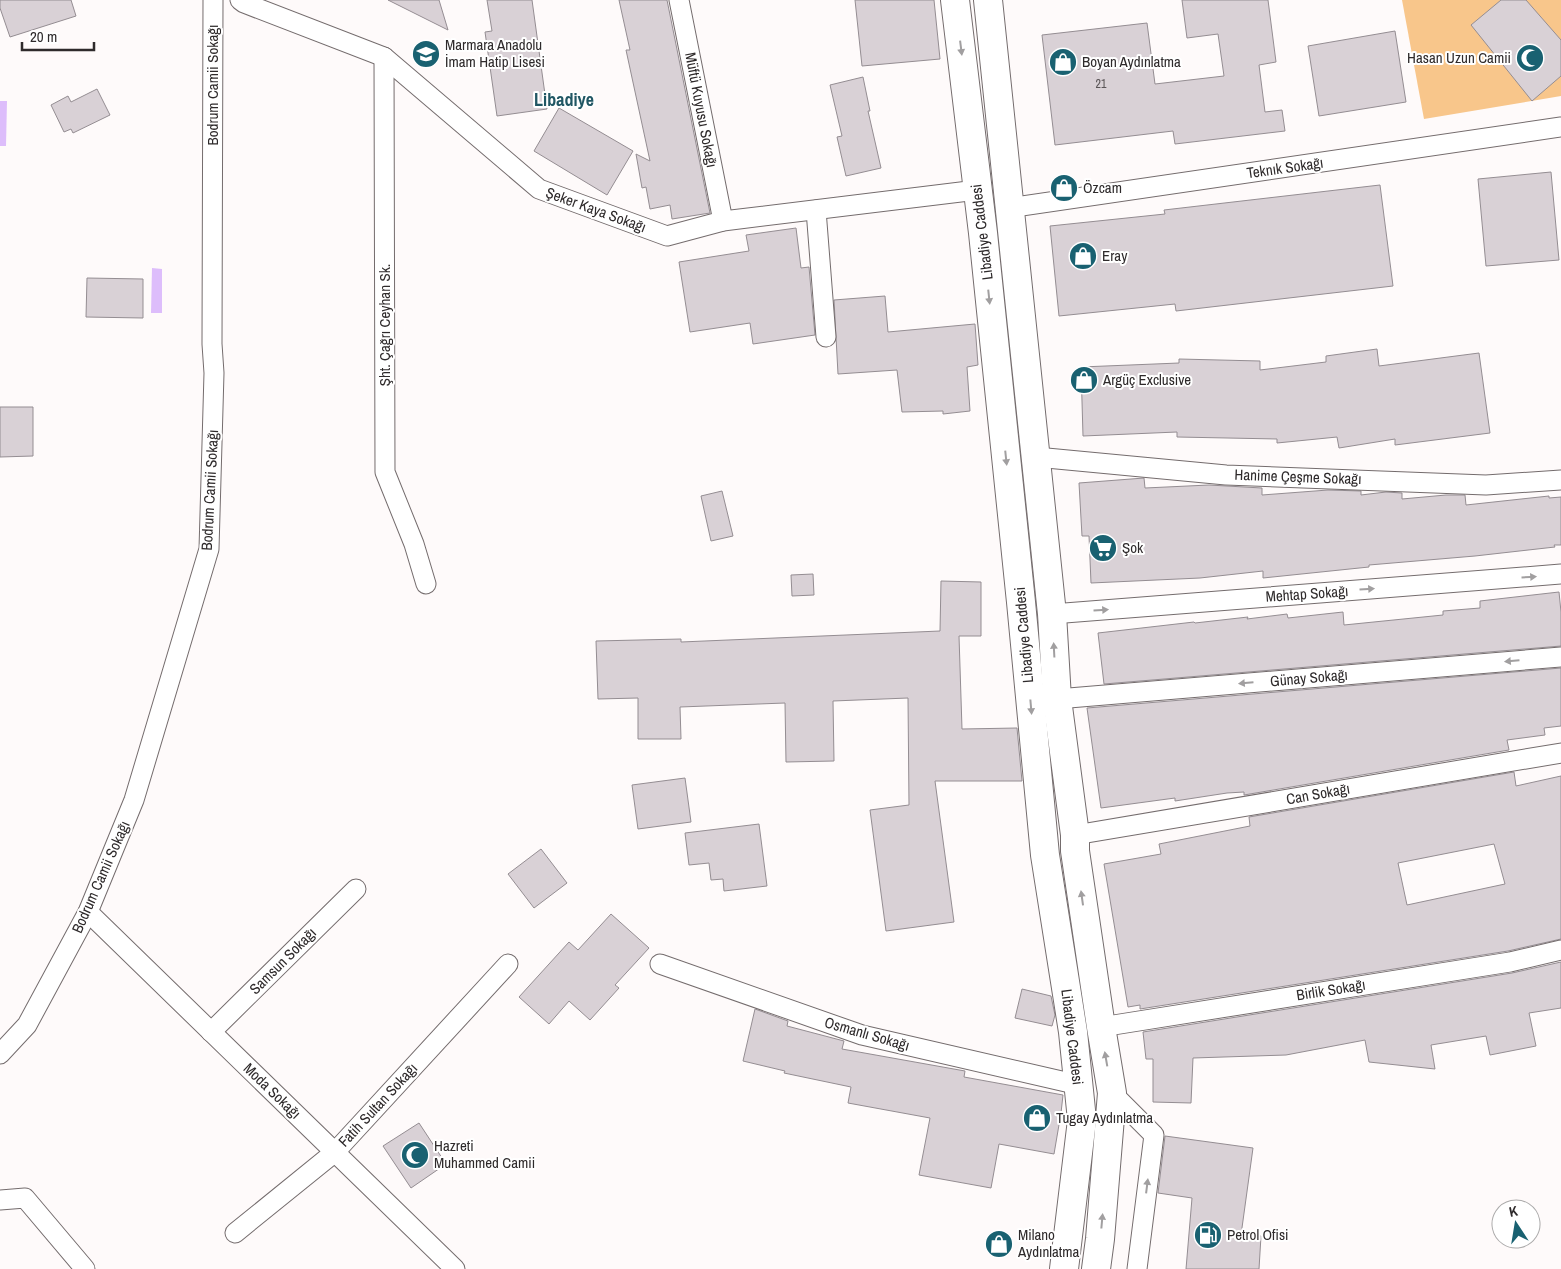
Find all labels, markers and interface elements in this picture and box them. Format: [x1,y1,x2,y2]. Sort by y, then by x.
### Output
scale bar [22,20,95,52]
street label: Bodrum Camii Sokağı [202,24,223,146]
text: 20 m [30,26,57,47]
place label: Marmara Anadolu İmam Hatip Lisesi [445,34,545,72]
school or university icon: Marmara Anadolu İmam Hatip Lisesi [411,39,441,69]
one-way arrow [957,41,965,57]
mosque icon: Hasan Uzun Camii [1515,43,1545,73]
shop icon: Boyan Aydınlatma [1048,47,1078,77]
place label: Hasan Uzun Camii [1407,47,1511,68]
street label: Müftü Kuyusu Sokağı [680,51,723,169]
place label: Boyan Aydınlatma [1082,51,1181,72]
house number: 21 [1096,76,1107,92]
district label: Libadiye [534,87,594,112]
street label: Teknık Sokağı [1245,152,1325,183]
shop icon: Özcam [1049,173,1079,203]
place label: Özcam [1083,177,1122,198]
street label: Şeker Kaya Sokağı [543,182,649,237]
street label: Libadiye Caddesi [965,183,998,281]
shop icon: Eray [1068,241,1098,271]
place label: Eray [1102,245,1128,266]
street label: Şht. Çağrı Ceyhan Sk. [374,264,395,386]
one-way arrow [986,289,994,305]
shop icon: Argüç Exclusive [1069,365,1099,395]
place label: Argüç Exclusive [1102,369,1191,390]
street label: Bodrum Camii Sokağı [196,429,223,551]
one-way arrow [1002,451,1010,467]
street label: Hanime Çeşme Sokağı [1234,464,1362,489]
supermarket icon: Şok [1088,533,1118,563]
place label: Şok [1122,537,1144,558]
one-way arrow [1522,572,1538,580]
street label: Mehtap Sokağı [1265,580,1349,607]
one-way arrow [1360,585,1376,593]
street label: Libadiye Caddesi [1009,586,1038,684]
one-way arrow [1093,606,1109,614]
one-way arrow [1050,642,1058,658]
one-way arrow [1504,657,1520,665]
street label: Günay Sokağı [1269,664,1349,691]
one-way arrow [1238,680,1254,688]
one-way arrow [1027,699,1035,715]
street label: Can Sokağı [1284,778,1351,809]
street label: Bodrum Camii Sokağı [66,817,135,936]
one-way arrow [1078,890,1086,906]
street label: Samsun Sokağı [245,923,321,999]
street label: Birlik Sokağı [1295,974,1367,1005]
street label: Libadiye Caddesi [1056,988,1089,1086]
street label: Osmanlı Sokağı [822,1011,912,1056]
one-way arrow [1102,1051,1110,1067]
street label: Moda Sokağı [239,1058,306,1123]
street label: Fatih Sultan Sokağı [333,1058,422,1151]
shop icon: Tugay Aydınlatma [1022,1103,1052,1133]
place label: Tugay Aydınlatma [1056,1107,1153,1128]
place label: Hazreti Muhammed Camii [434,1135,535,1173]
mosque icon: Hazreti Muhammed Camii [400,1140,430,1170]
one-way arrow [1143,1178,1151,1194]
north arrow [1491,1199,1541,1249]
text: K [1507,1201,1520,1221]
one-way arrow [1098,1212,1106,1228]
fuel station icon: Petrol Ofisi [1193,1220,1223,1250]
place label: Milano Aydınlatma [1017,1224,1079,1262]
place label: Petrol Ofisi [1227,1224,1289,1245]
shop icon: Milano Aydınlatma [984,1229,1014,1259]

